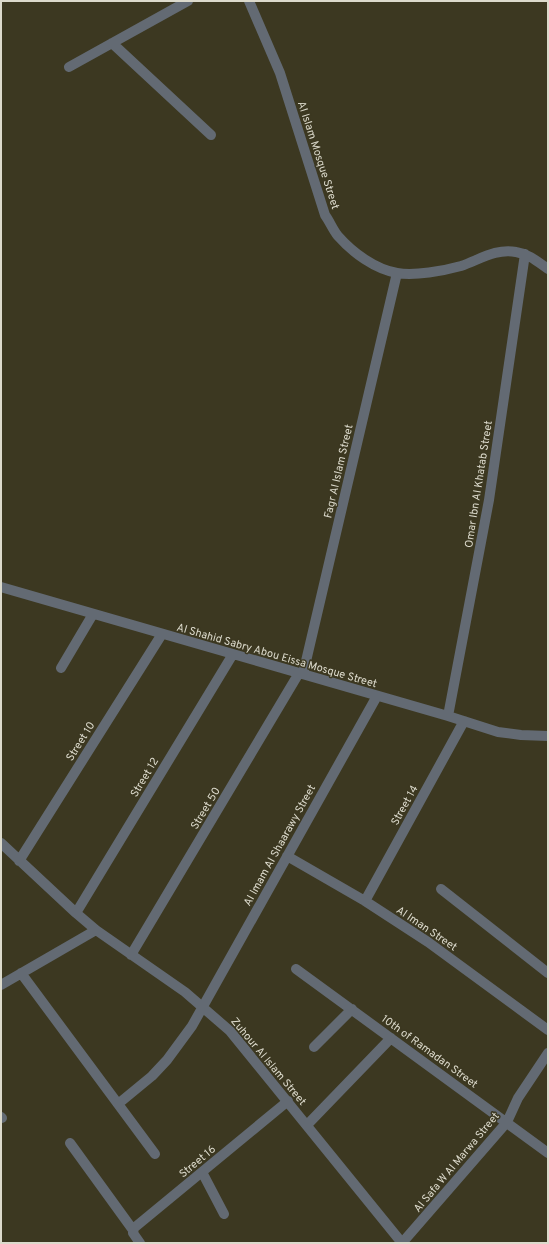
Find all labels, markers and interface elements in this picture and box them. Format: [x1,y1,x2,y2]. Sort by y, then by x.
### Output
street label: Al Islam Mosque Street [294,100,342,211]
street label: Omar Ibn Al Khatab Street [462,419,496,549]
street label: Fagr Al Islam Street [321,423,357,520]
street label: Al Shahid Sabry Abou Eissa Mosque Street [175,621,379,691]
street label: Street 10 [63,719,98,764]
street label: Street 12 [128,755,162,800]
street label: Al Imam Al Shaarawy Street [241,782,319,909]
street label: Street 14 [388,783,422,828]
street label: Street 50 [188,785,224,832]
street label: Al Iman Street [393,903,460,954]
street label: 10th of Ramadan Street [378,1012,480,1092]
street label: Zuhour Al Islam Street [227,1015,309,1108]
street label: Al Safa W Al Marwa Street [411,1110,503,1216]
street label: Street 16 [176,1142,219,1181]

